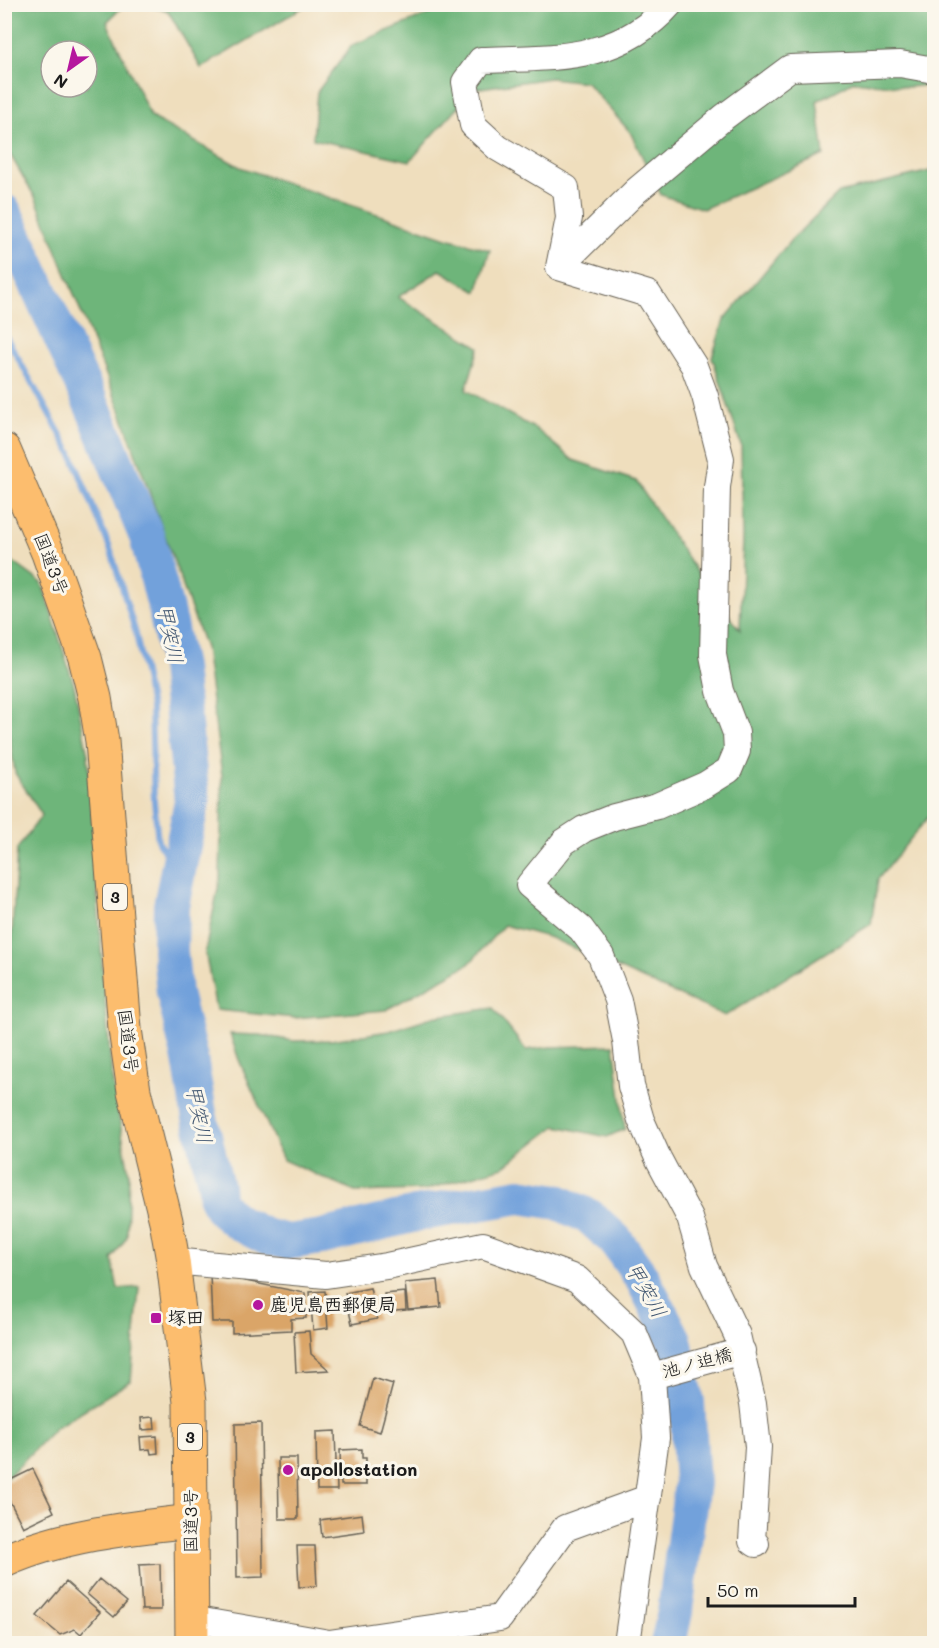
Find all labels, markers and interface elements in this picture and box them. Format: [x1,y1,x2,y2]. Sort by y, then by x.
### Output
north arrow [39,39,99,99]
text: N [49,70,71,94]
street label: 国道3号 [29,529,75,598]
water label: 甲突川 [152,602,190,666]
road number: 3 [103,884,127,910]
street label: 国道3号 [113,1007,145,1074]
water label: 甲突川 [181,1082,219,1146]
water label: 甲突川 [621,1257,673,1322]
place label: 鹿児島西郵便局 [270,1292,396,1316]
marker: 鹿児島西郵便局 [251,1298,265,1312]
place label: 塚田 [168,1305,204,1329]
marker: 塚田 [149,1311,163,1325]
street label: 池ノ迫橋 [659,1341,735,1383]
road number: 3 [178,1424,202,1450]
place label: apollostation [300,1457,417,1481]
marker: apollostation [281,1463,295,1477]
street label: 国道3号 [178,1489,202,1553]
scale bar [708,1570,855,1608]
text: 50 m [717,1578,759,1602]

